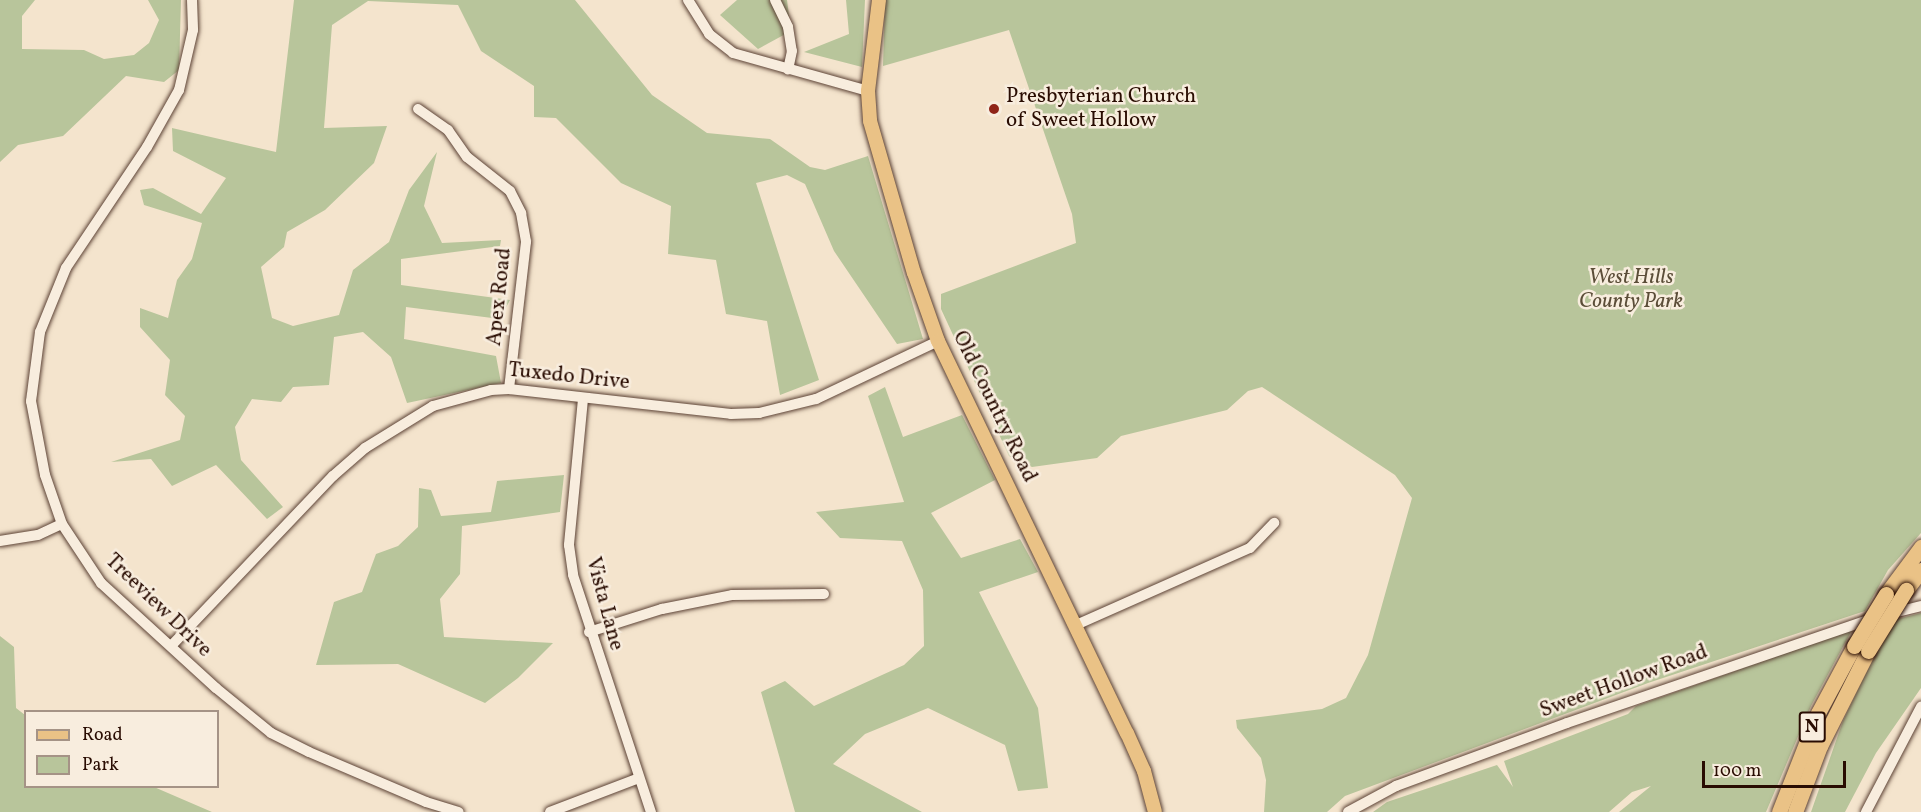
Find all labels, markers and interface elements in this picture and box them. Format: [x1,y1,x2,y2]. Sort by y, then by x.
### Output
place label: Presbyterian Church of Sweet Hollow [1006,84,1196,134]
marker: Presbyterian Church of Sweet Hollow [987,102,1001,116]
street label: Apex Road [482,247,518,347]
park label: West Hills County Park [1579,265,1683,315]
street label: Old Country Road [946,327,1042,487]
street label: Tuxedo Drive [507,358,631,396]
street label: Treeview Drive [99,549,217,663]
street label: Vista Lane [579,555,629,653]
street label: Sweet Hollow Road [1536,640,1712,724]
legend [24,710,219,788]
road number: N [1798,710,1826,744]
text: Road [82,723,123,748]
scale bar [1705,749,1849,787]
text: Park [82,753,119,778]
text: 100 m [1713,759,1762,784]

